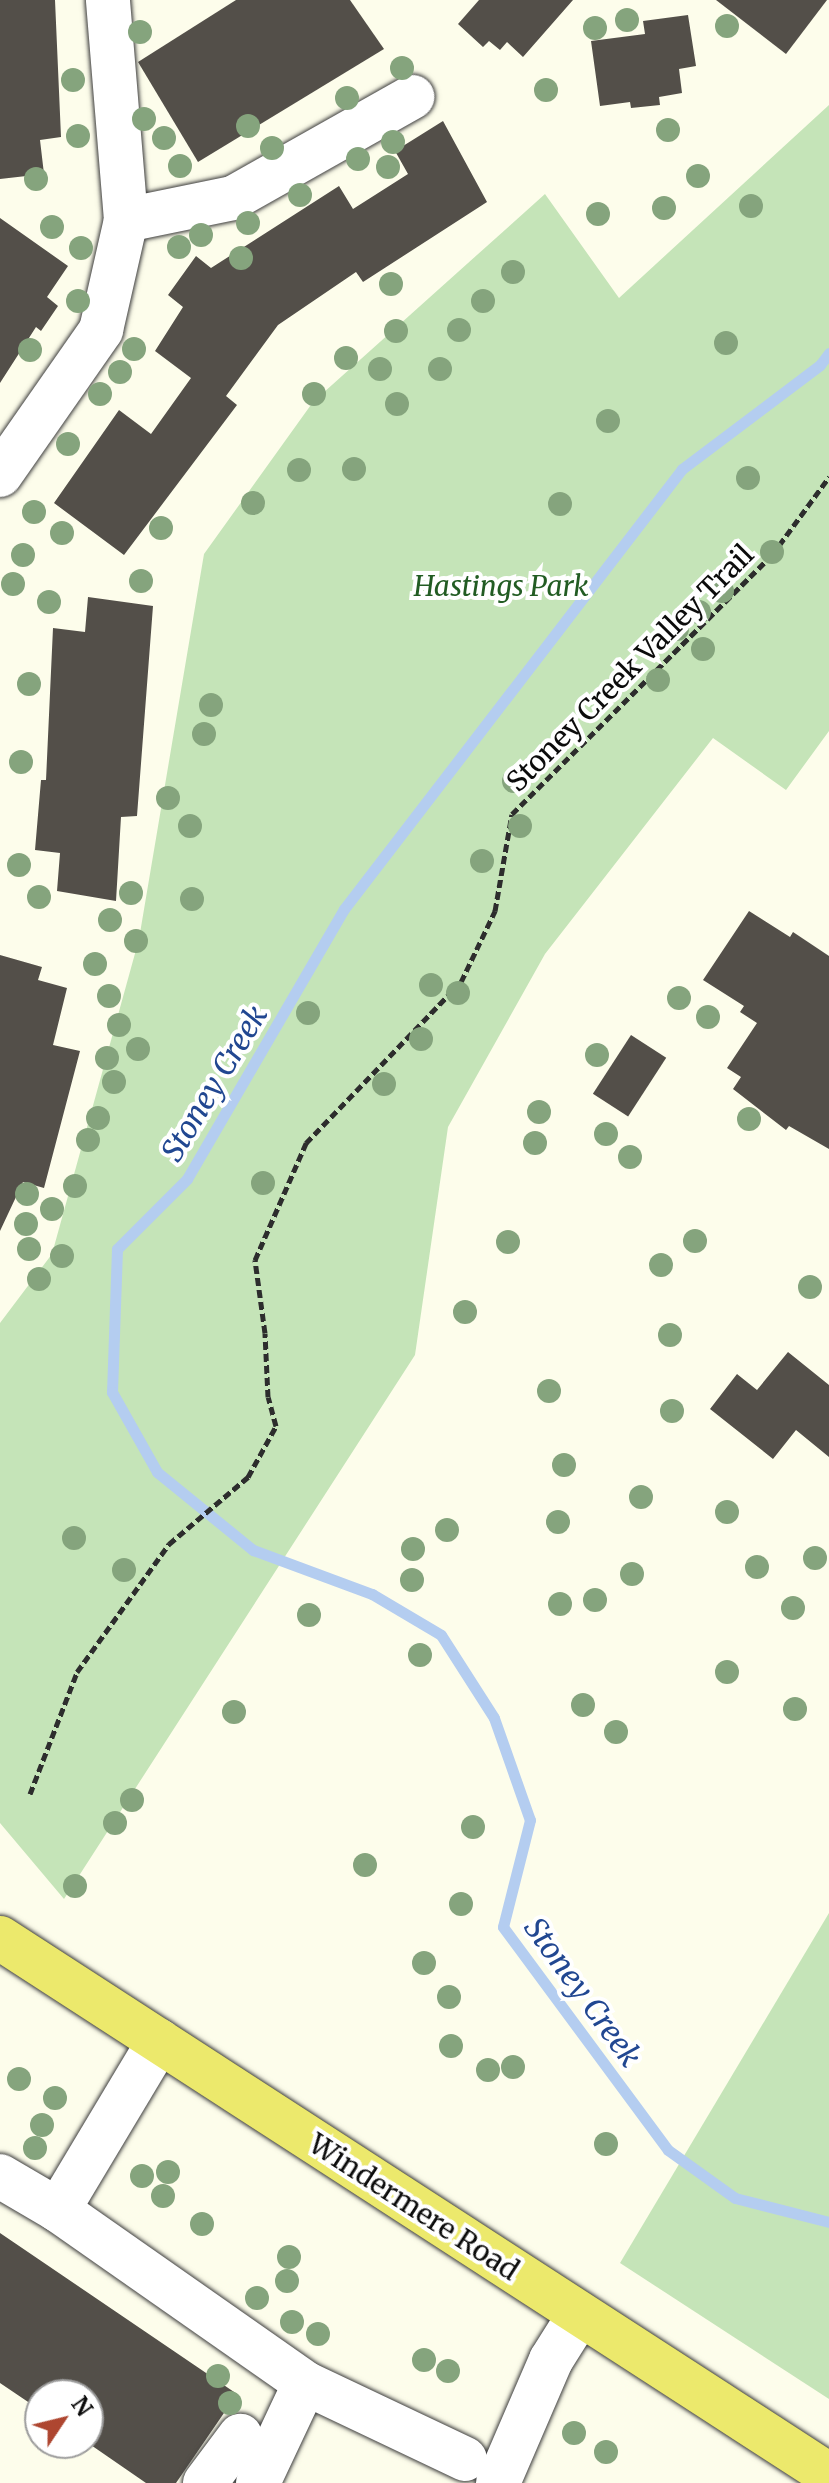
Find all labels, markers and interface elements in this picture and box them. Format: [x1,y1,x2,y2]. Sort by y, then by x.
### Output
street label: Stoney Creek Valley Trail [500,538,760,798]
park label: Hastings Park [413,569,589,603]
water label: Stoney Creek [154,999,274,1167]
water label: Stoney Creek [517,1911,649,2073]
street label: Windermere Road [303,2127,525,2287]
north arrow [24,2379,104,2459]
text: N [66,2391,98,2422]

